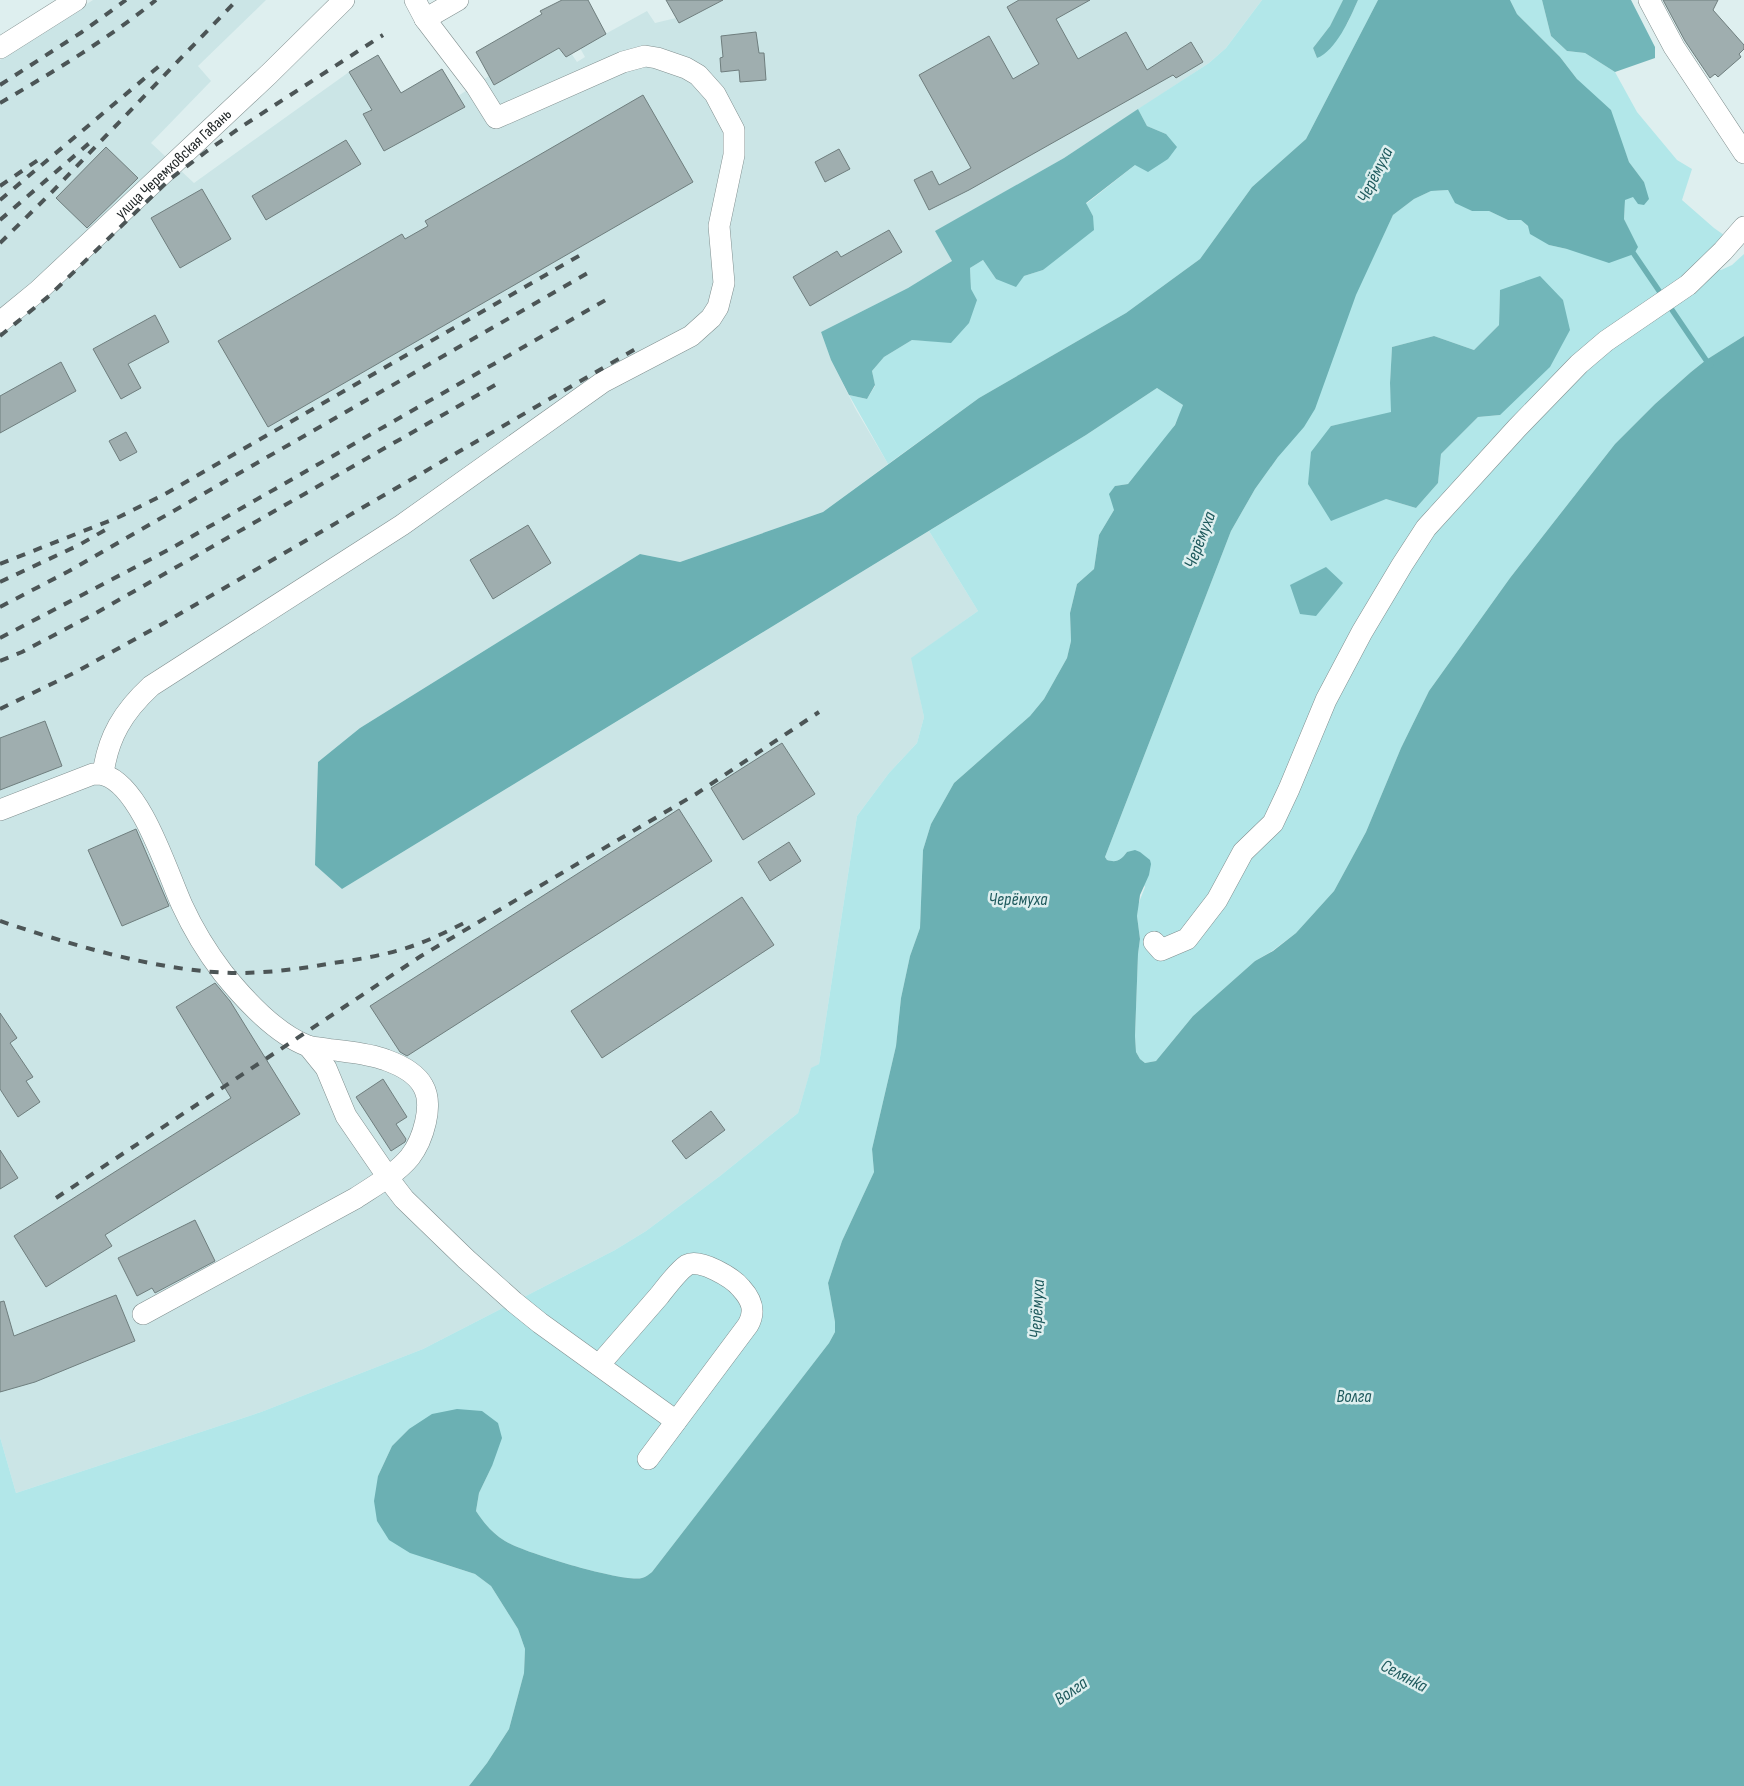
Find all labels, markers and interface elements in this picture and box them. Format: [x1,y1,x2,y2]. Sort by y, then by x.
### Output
street label: улица Черемховская Гавань [112,105,235,223]
water label: Черёмуха [1353,143,1398,206]
water label: Черёмуха [1180,508,1221,571]
water label: Черёмуха [989,889,1048,910]
water label: Черёмуха [1025,1278,1049,1339]
water label: Волга [1336,1386,1372,1407]
water label: Селянка [1377,1655,1432,1697]
water label: Волга [1051,1672,1092,1710]

